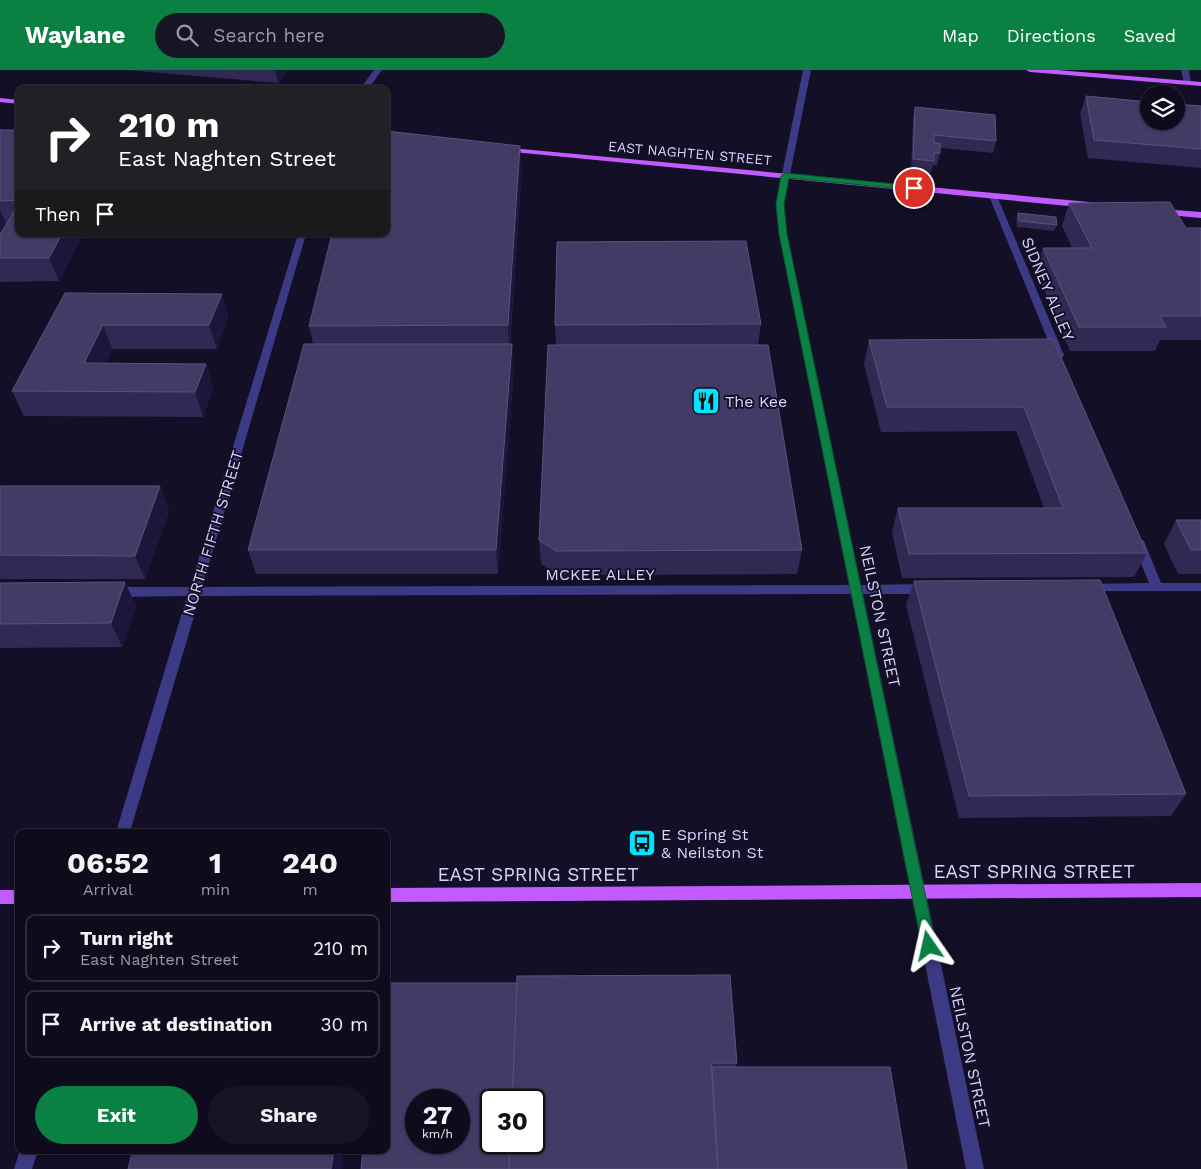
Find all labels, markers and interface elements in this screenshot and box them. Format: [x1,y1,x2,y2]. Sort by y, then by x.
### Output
search box [155,13,505,58]
text: Waylane [25,21,125,49]
icon: search [173,21,201,49]
text: Search here [213,24,325,47]
text: Map [942,25,979,46]
text: Directions [1007,25,1096,46]
text: Saved [1124,25,1176,46]
map controls [1140,85,1185,130]
button: layers [1140,85,1185,130]
text: 210 m [118,104,219,146]
icon: right [35,105,100,170]
street label: EAST NAGHTEN STREET [608,138,773,168]
text: East Naghten Street [118,146,336,171]
pin [893,167,935,209]
icon: arrive [900,174,928,202]
icon: arrive [91,200,119,228]
text: Then [35,203,81,226]
street label: SIDNEY ALLEY [1018,234,1078,344]
restaurant icon: The Kee [691,386,721,416]
place label: The Kee [725,392,787,411]
street label: NORTH FIFTH STREET [179,448,247,618]
street label: NEILSTON STREET [856,543,904,689]
street label: MCKEE ALLEY [545,565,655,584]
place label: E Spring St & Neilston St [661,825,764,862]
bus stop icon: E Spring St & Neilston St [627,828,657,858]
text: 06:52 [67,845,149,880]
text: 1 [209,845,222,880]
text: 240 [282,845,338,880]
street label: EAST SPRING STREET [933,860,1135,883]
street label: EAST SPRING STREET [437,863,639,886]
text: Arrival [83,880,133,899]
text: min [201,880,230,899]
text: m [302,880,318,899]
position arrow [902,919,954,971]
text: Turn right [80,927,173,950]
icon: right [37,934,65,962]
text: 210 m [313,937,368,960]
text: East Naghten Street [80,950,238,969]
street label: NEILSTON STREET [946,984,994,1130]
icon: arrive [37,1010,65,1038]
text: Arrive at destination [80,1013,272,1036]
text: 30 m [321,1013,368,1036]
button: Exit [35,1086,198,1144]
button: Share [208,1086,370,1144]
speed limit sign: 30 [480,1089,545,1154]
text: 27 [423,1101,452,1130]
text: km/h [422,1127,453,1141]

